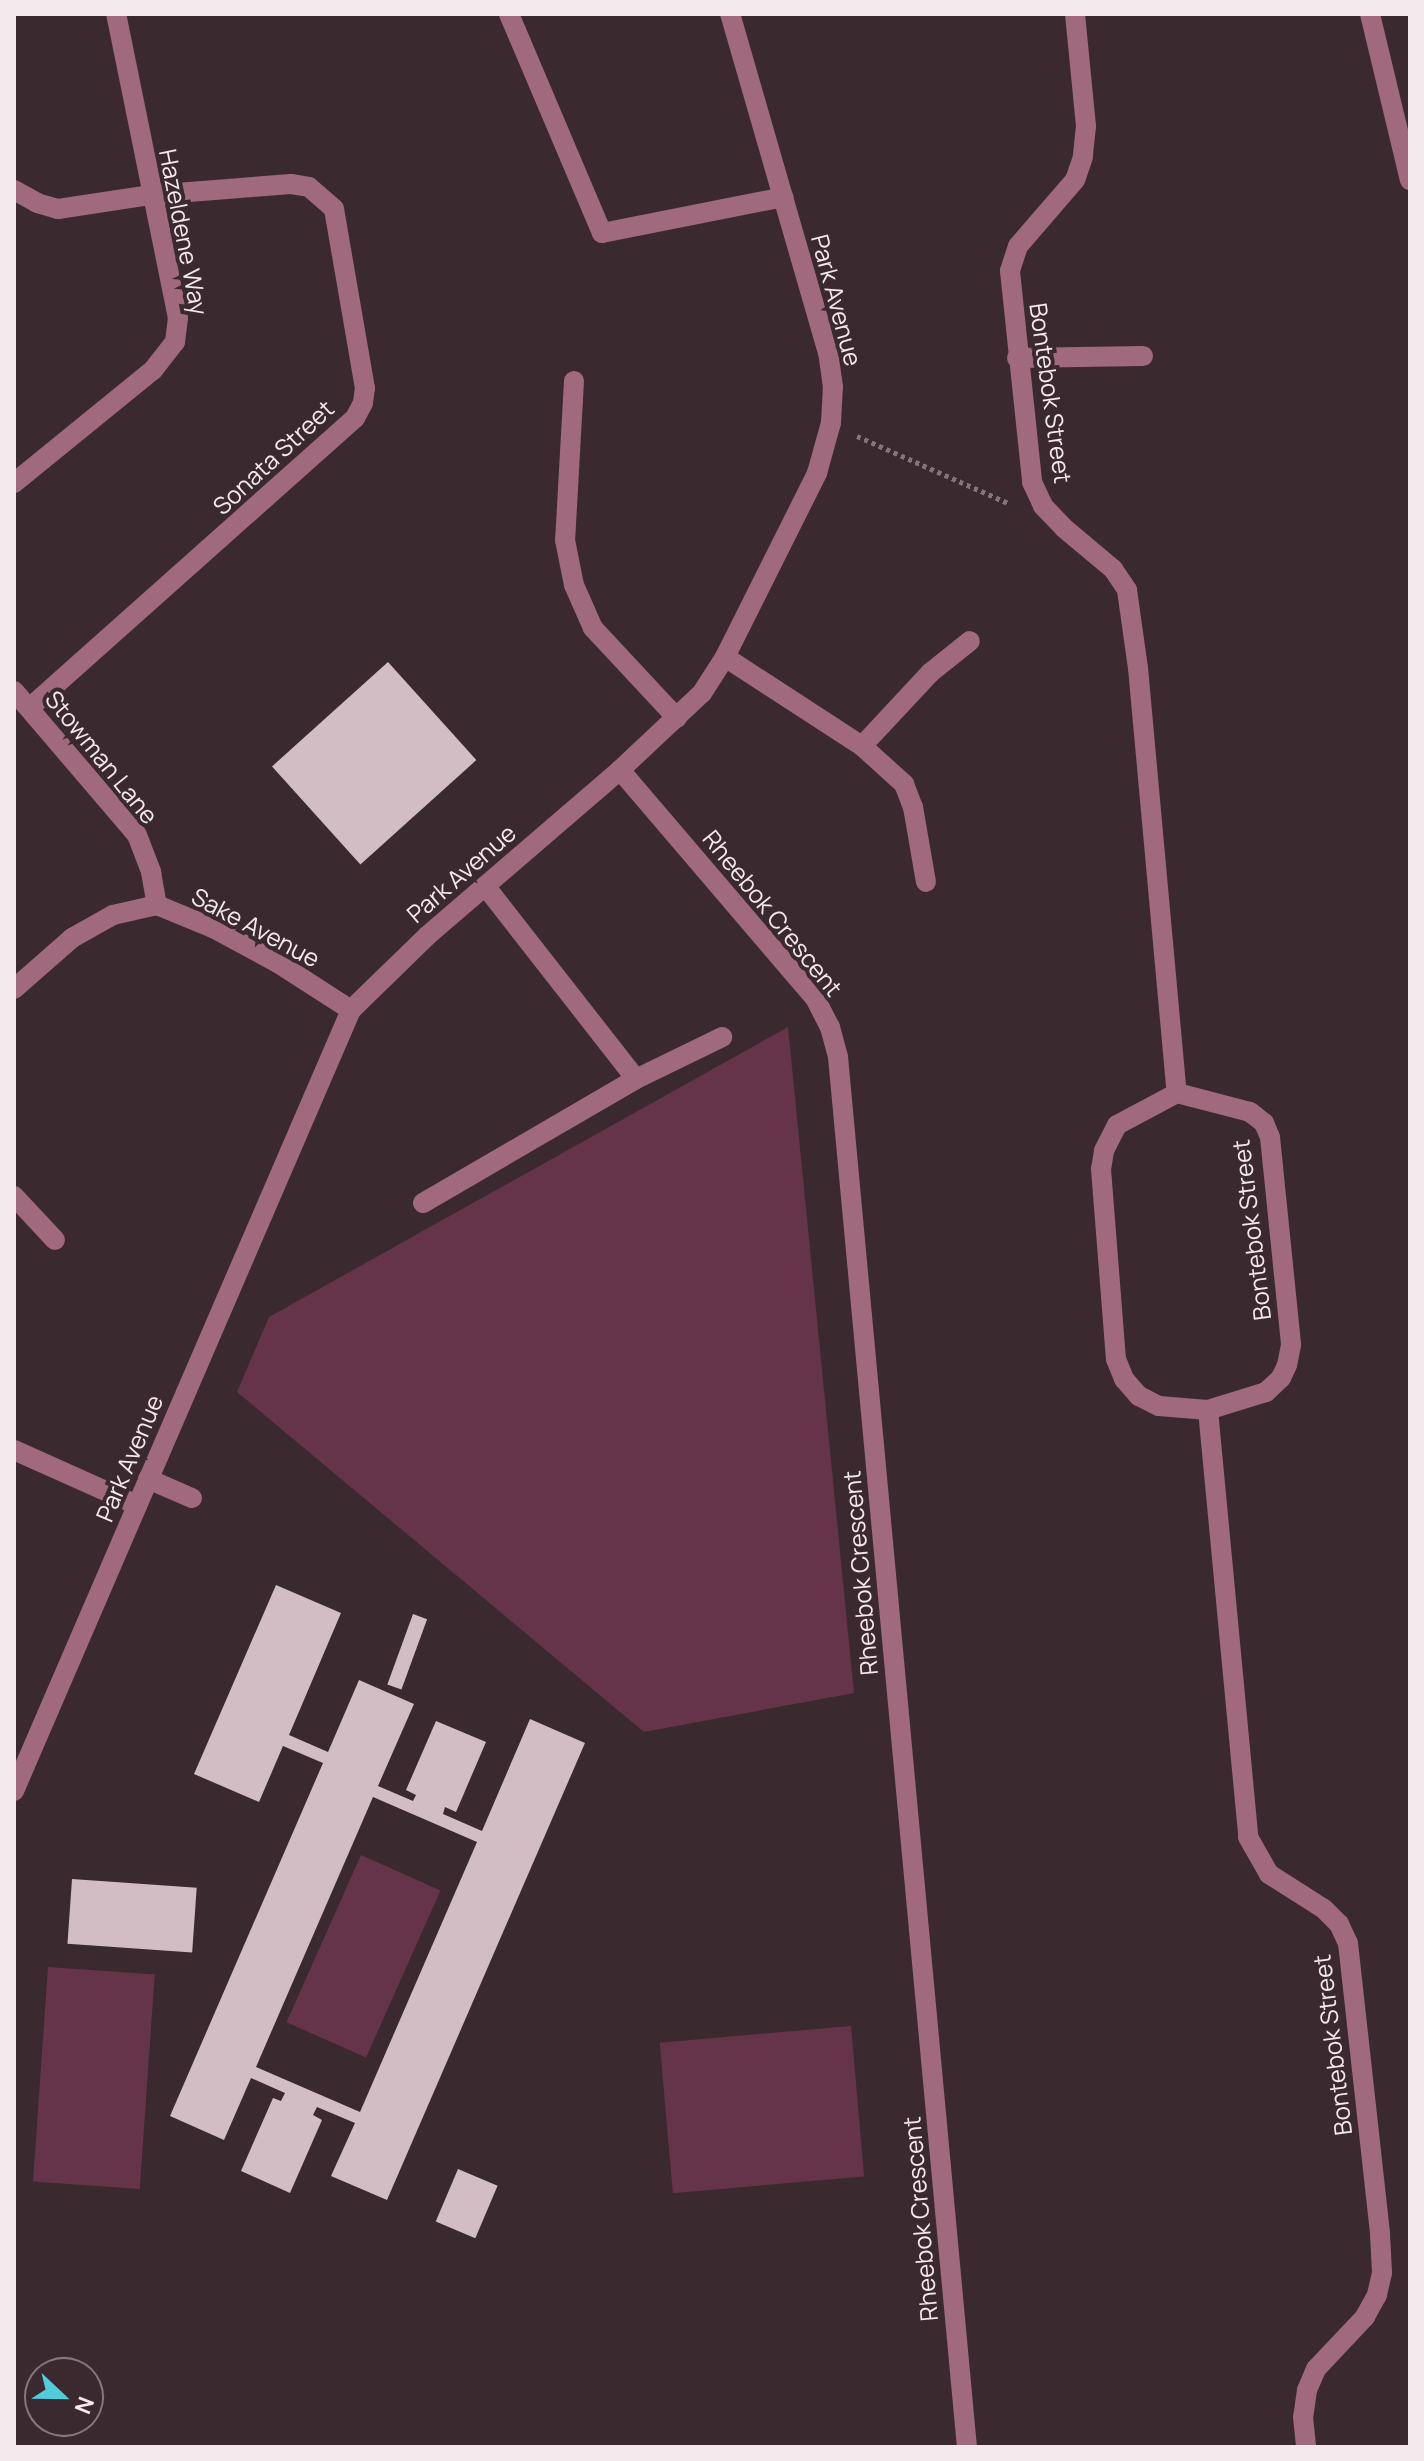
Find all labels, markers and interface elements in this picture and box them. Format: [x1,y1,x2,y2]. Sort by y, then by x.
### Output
street label: Hazeldene Way [154,146,214,318]
street label: Park Avenue [806,231,868,369]
street label: Bontebok Street [1024,301,1078,485]
street label: Sonata Street [207,394,339,520]
street label: Stowman Lane [40,685,164,829]
street label: Park Avenue [401,818,521,928]
street label: Rheebok Crescent [697,824,849,1002]
street label: Sake Avenue [187,881,325,973]
street label: Bontebok Street [1226,1138,1276,1322]
street label: Park Avenue [89,1390,169,1526]
street label: Rheebok Crescent [837,1470,883,1676]
street label: Bontebok Street [1307,1953,1357,2137]
street label: Rheebok Crescent [897,2116,943,2322]
north arrow [24,2357,104,2437]
text: N [68,2392,101,2418]

